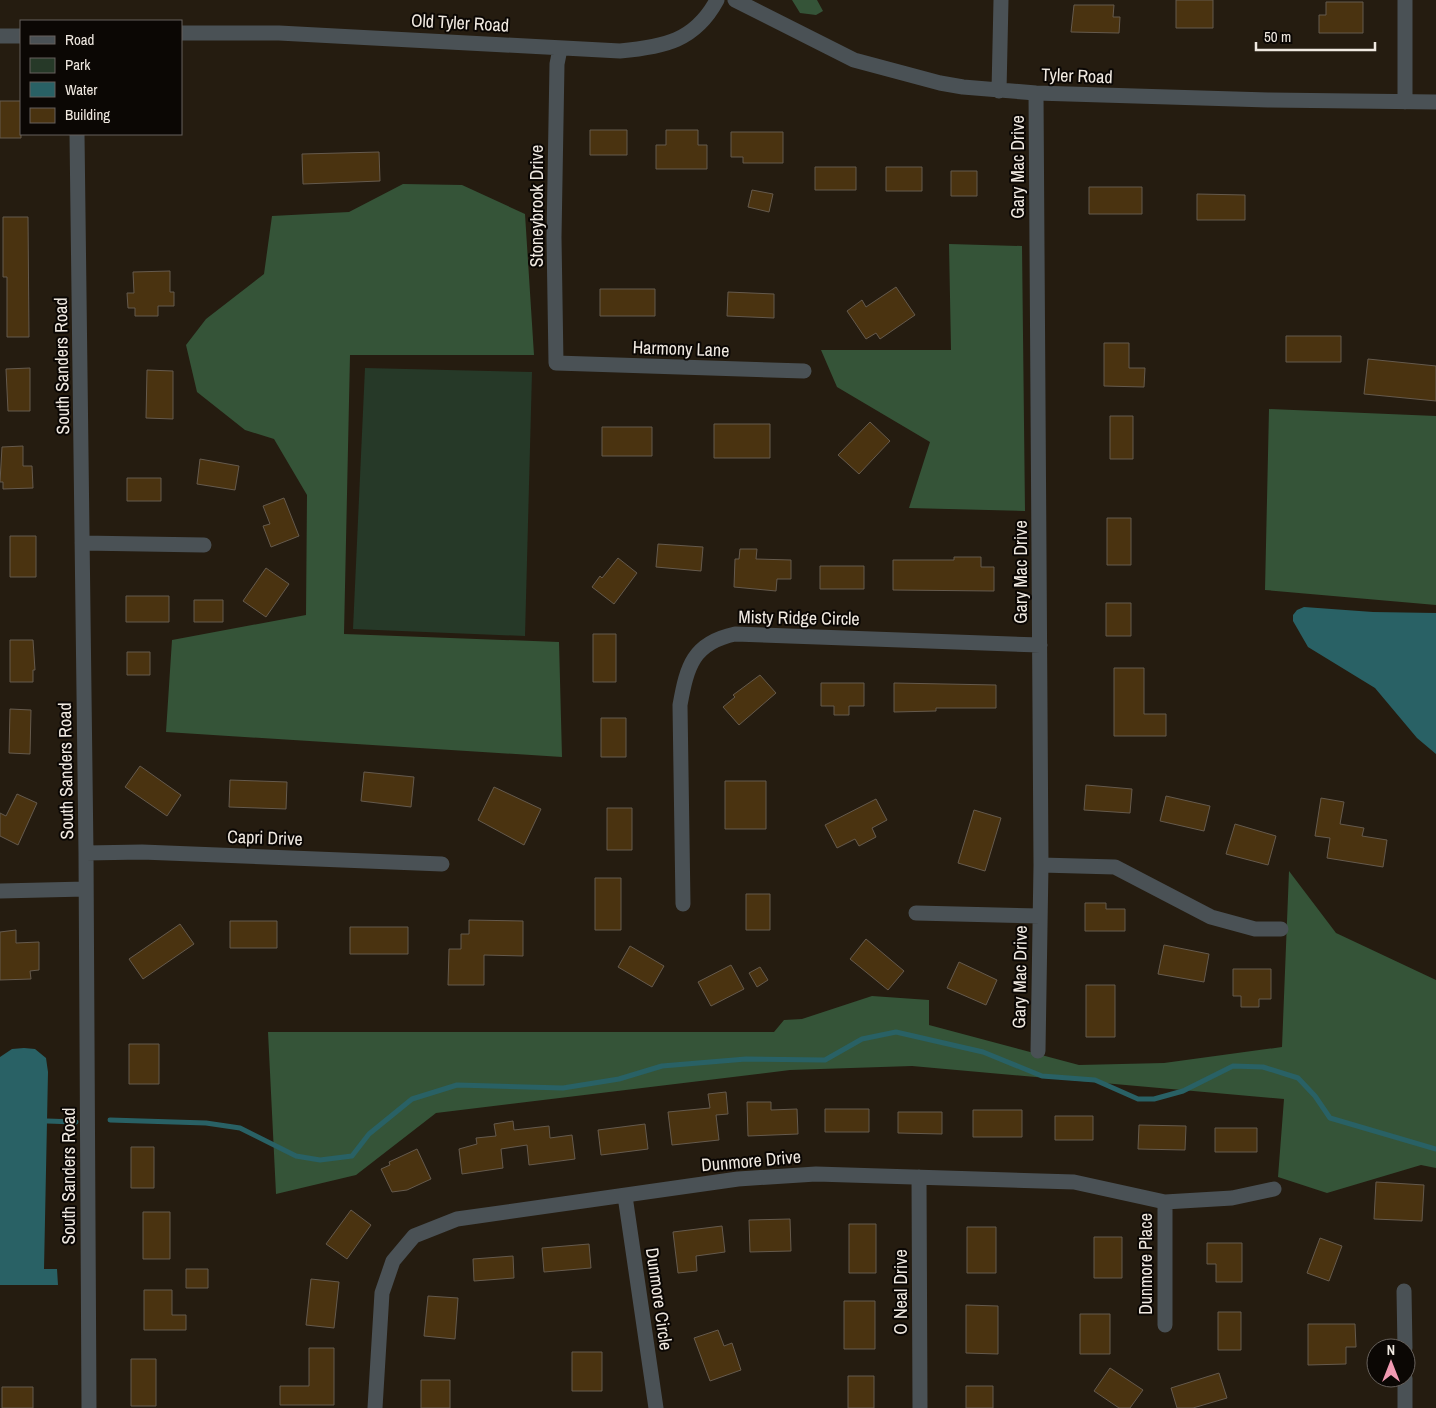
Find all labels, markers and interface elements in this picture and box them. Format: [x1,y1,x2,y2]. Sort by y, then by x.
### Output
street label: Old Tyler Road [410,7,510,38]
legend [20,20,182,135]
scale bar [1256,20,1375,52]
text: 50 m [1264,26,1291,47]
text: Road [65,29,94,50]
text: Park [65,54,91,75]
street label: Tyler Road [1041,62,1113,89]
text: Water [65,79,97,100]
text: Building [65,104,110,125]
street label: Gary Mac Drive [1005,115,1030,219]
street label: Stoneybrook Drive [524,145,549,267]
street label: South Sanders Road [48,297,75,435]
street label: Harmony Lane [632,334,730,363]
street label: Gary Mac Drive [1008,520,1033,624]
street label: Misty Ridge Circle [738,604,860,631]
street label: South Sanders Road [52,702,79,840]
street label: Capri Drive [227,824,303,851]
street label: Gary Mac Drive [1006,925,1033,1029]
street label: South Sanders Road [56,1107,81,1245]
street label: Dunmore Drive [700,1144,802,1177]
street label: Dunmore Place [1133,1213,1158,1315]
street label: Dunmore Circle [640,1246,679,1352]
street label: O Neal Drive [888,1249,913,1335]
north arrow [1366,1338,1416,1388]
text: N [1387,1341,1395,1359]

